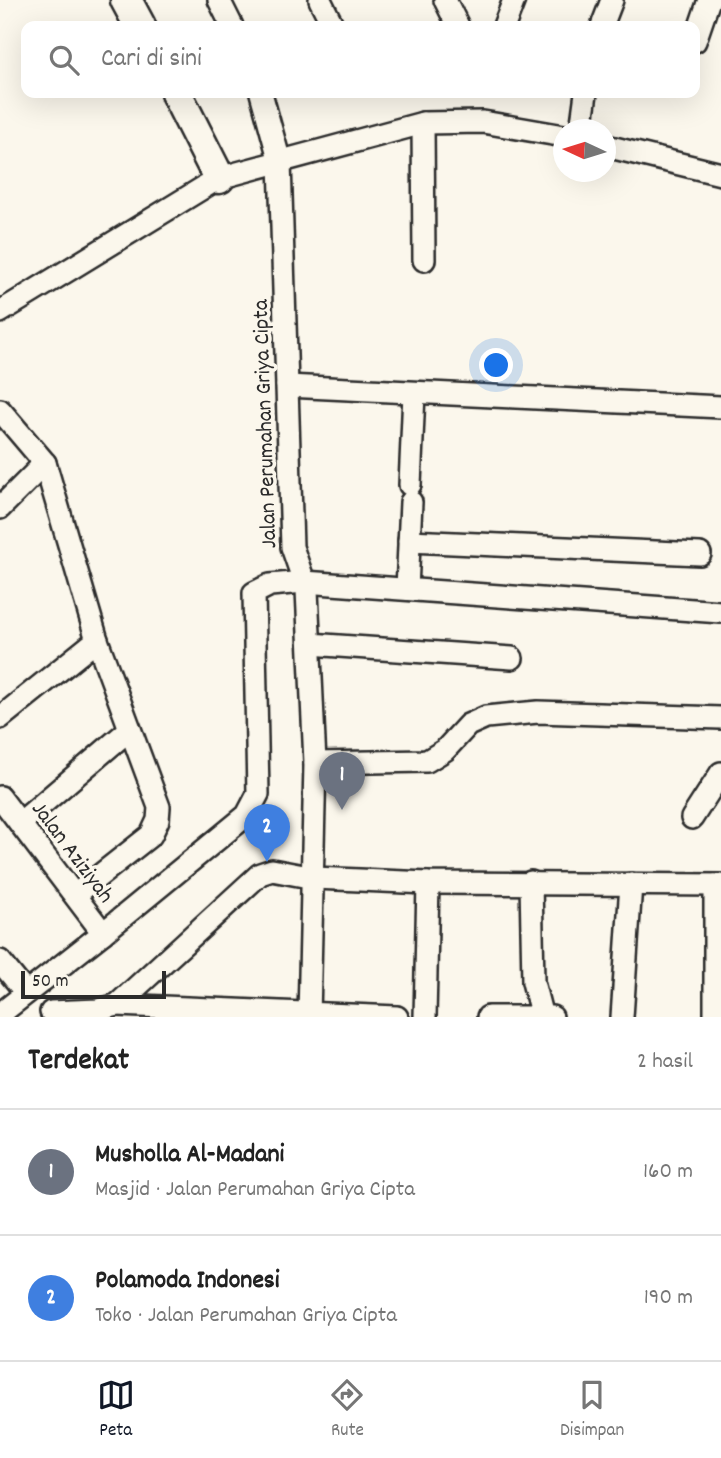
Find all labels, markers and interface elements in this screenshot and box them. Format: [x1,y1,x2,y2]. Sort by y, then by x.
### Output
search box [21,21,700,98]
icon: search [45,41,83,79]
text: Cari di sini [101,41,202,78]
north arrow [553,119,616,182]
street label: Jalan Perumahan Griya Cipta [246,298,287,549]
your location [479,348,513,382]
pin: 1 [319,752,365,810]
street label: Jalan Aziziyah [22,795,121,911]
pin: 2 [244,804,290,862]
scale bar [21,968,166,1000]
text: 50 m [32,969,69,996]
text: Terdekat [28,1041,129,1084]
text: 2 hasil [637,1046,693,1079]
text: Musholla Al-Madani [95,1137,284,1174]
text: 1 [48,1156,54,1189]
text: 160 m [643,1156,693,1189]
text: Masjid · Jalan Perumahan Griya Cipta [95,1174,415,1207]
text: Polamoda Indonesi [95,1263,280,1300]
text: 2 [46,1282,56,1315]
text: 190 m [644,1282,693,1315]
text: Toko · Jalan Perumahan Griya Cipta [95,1300,397,1333]
tab: Peta [97,1376,135,1445]
tab: Rute [328,1376,366,1445]
tab: Disimpan [560,1376,624,1445]

